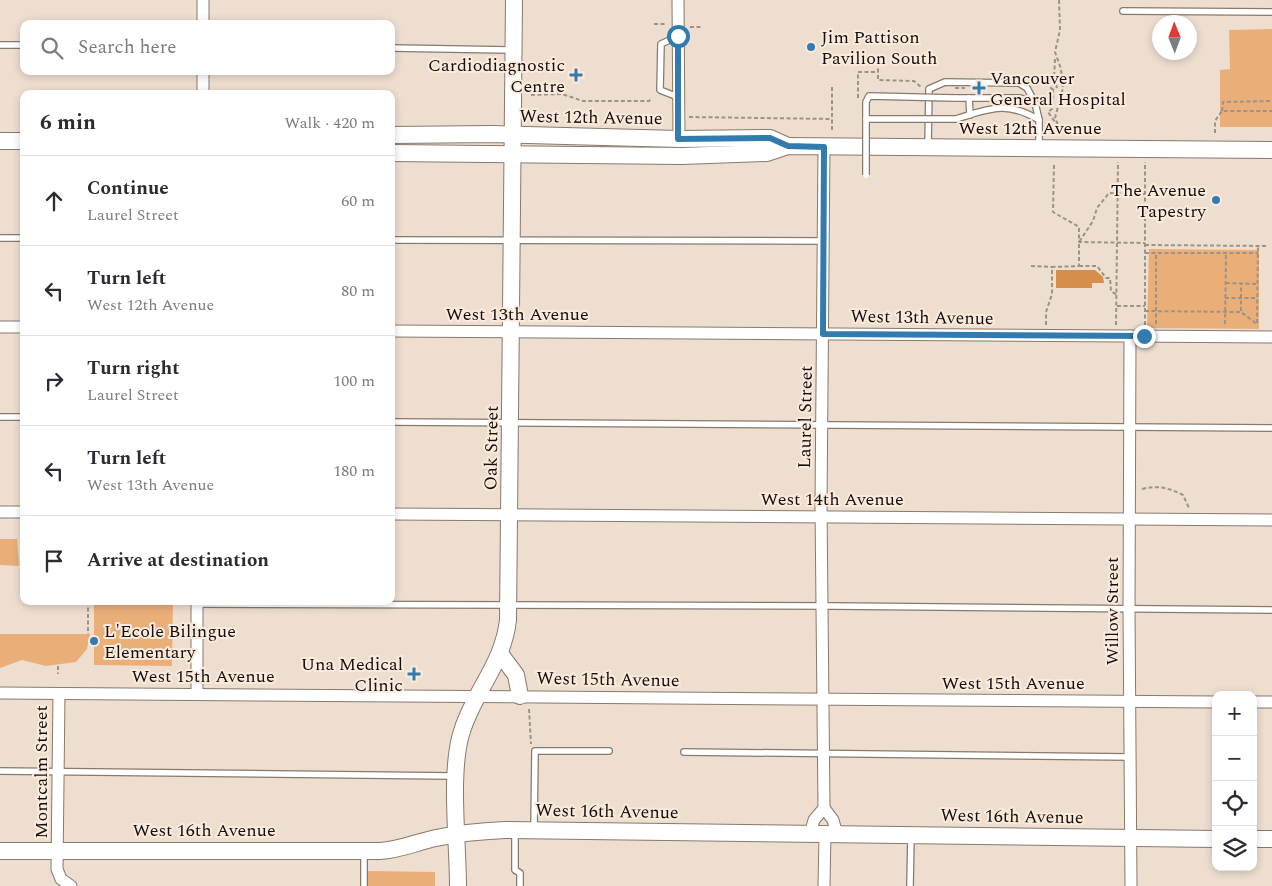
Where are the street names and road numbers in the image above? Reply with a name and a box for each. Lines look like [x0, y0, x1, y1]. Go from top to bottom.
street label: West 12th Avenue [519, 103, 663, 132]
street label: West 12th Avenue [958, 115, 1102, 142]
street label: West 13th Avenue [445, 301, 589, 328]
street label: West 13th Avenue [850, 303, 994, 332]
street label: Laurel Street [791, 365, 820, 469]
street label: Oak Street [477, 405, 506, 491]
street label: West 14th Avenue [760, 486, 904, 513]
street label: Willow Street [1099, 557, 1126, 665]
street label: West 15th Avenue [131, 663, 275, 690]
street label: West 15th Avenue [536, 665, 680, 694]
street label: West 15th Avenue [941, 670, 1085, 697]
street label: Montcalm Street [28, 705, 55, 839]
street label: West 16th Avenue [535, 797, 679, 826]
street label: West 16th Avenue [940, 802, 1084, 831]
street label: West 16th Avenue [132, 817, 276, 844]

